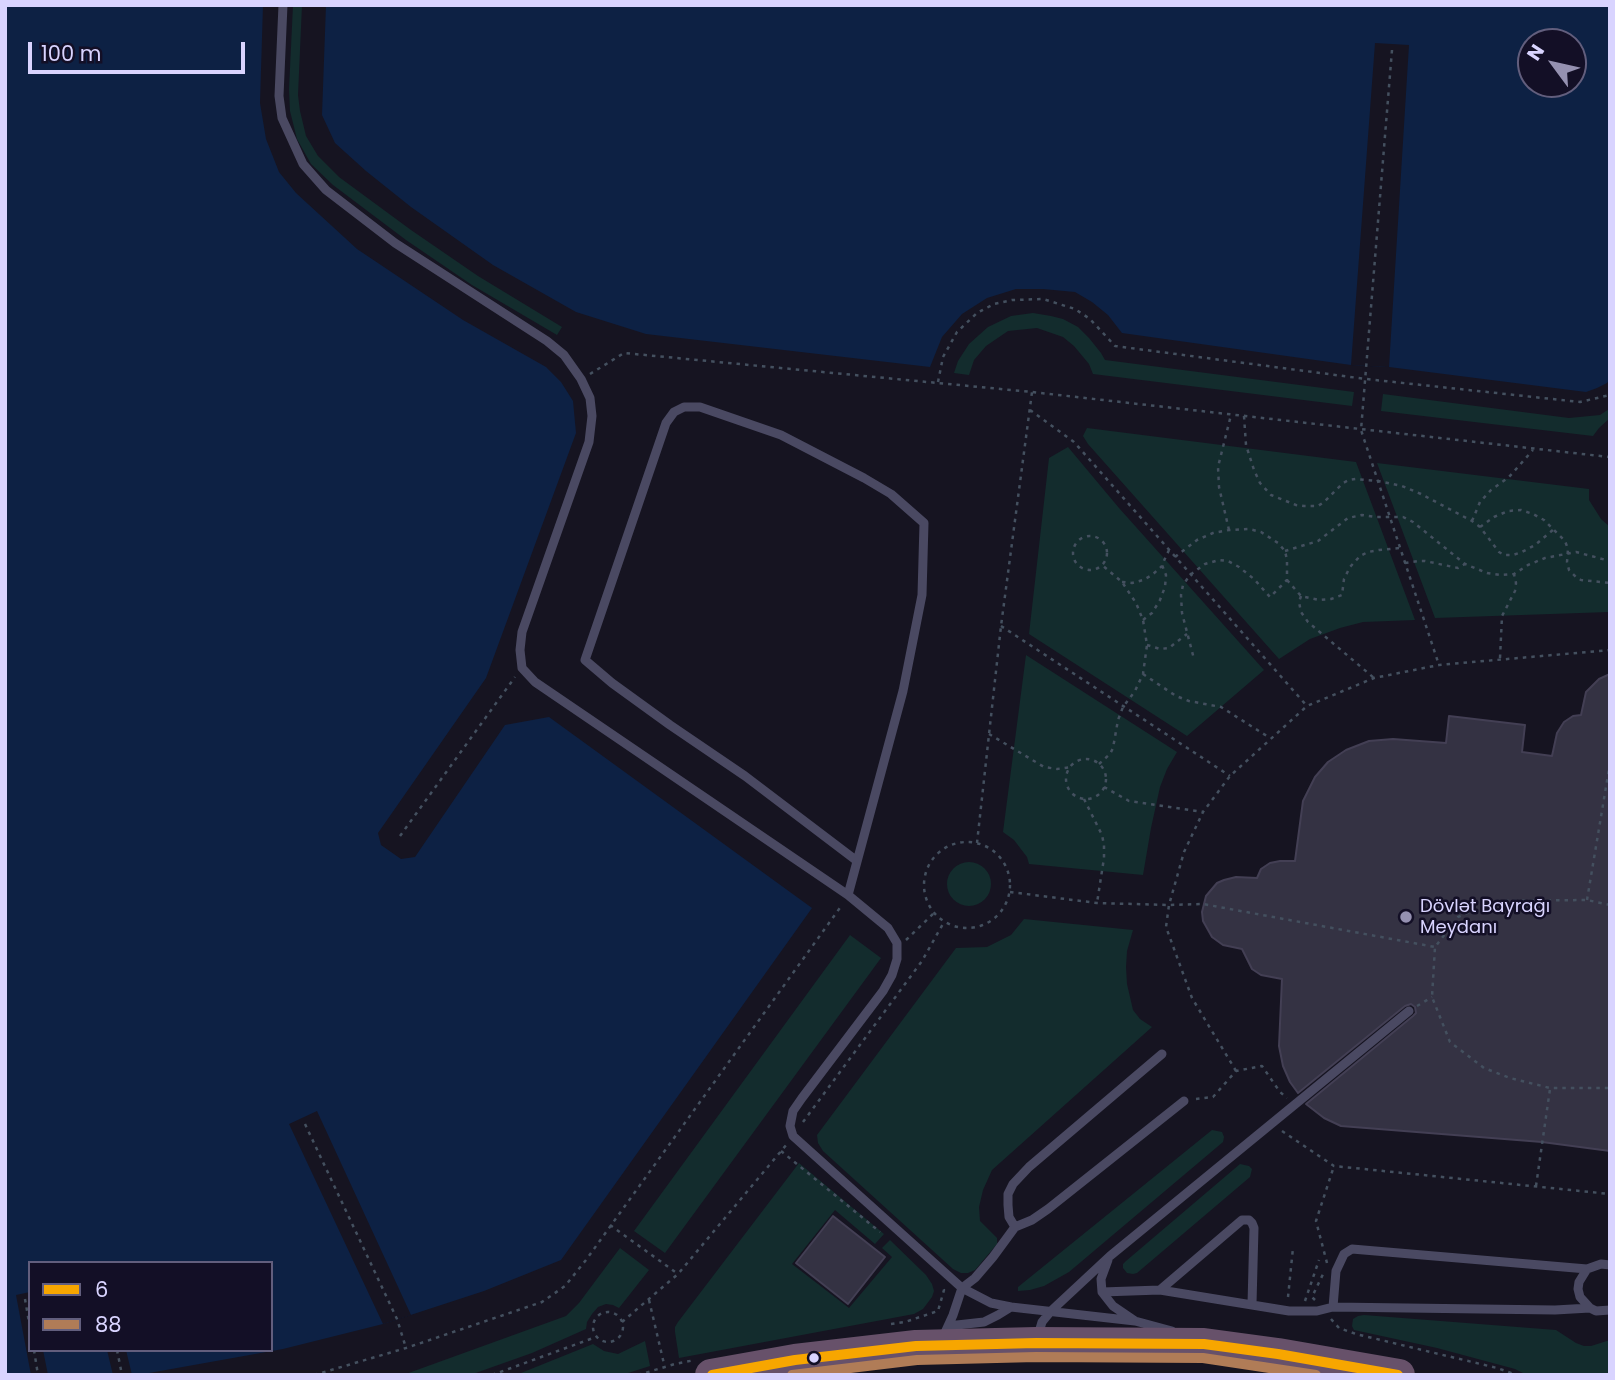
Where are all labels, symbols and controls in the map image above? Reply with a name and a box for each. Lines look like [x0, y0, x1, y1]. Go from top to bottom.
scale bar [32, 28, 248, 72]
north arrow [1517, 28, 1587, 98]
text: 100 m [41, 39, 101, 68]
text: N [1520, 39, 1551, 66]
place label: Dövlət Bayrağı Meydanı [1420, 896, 1550, 939]
marker: Dövlət Bayrağı Meydanı [1398, 909, 1414, 925]
legend [28, 1261, 273, 1352]
text: 6 [95, 1275, 108, 1304]
text: 88 [95, 1310, 122, 1339]
unlabelled marker [807, 1351, 821, 1365]

